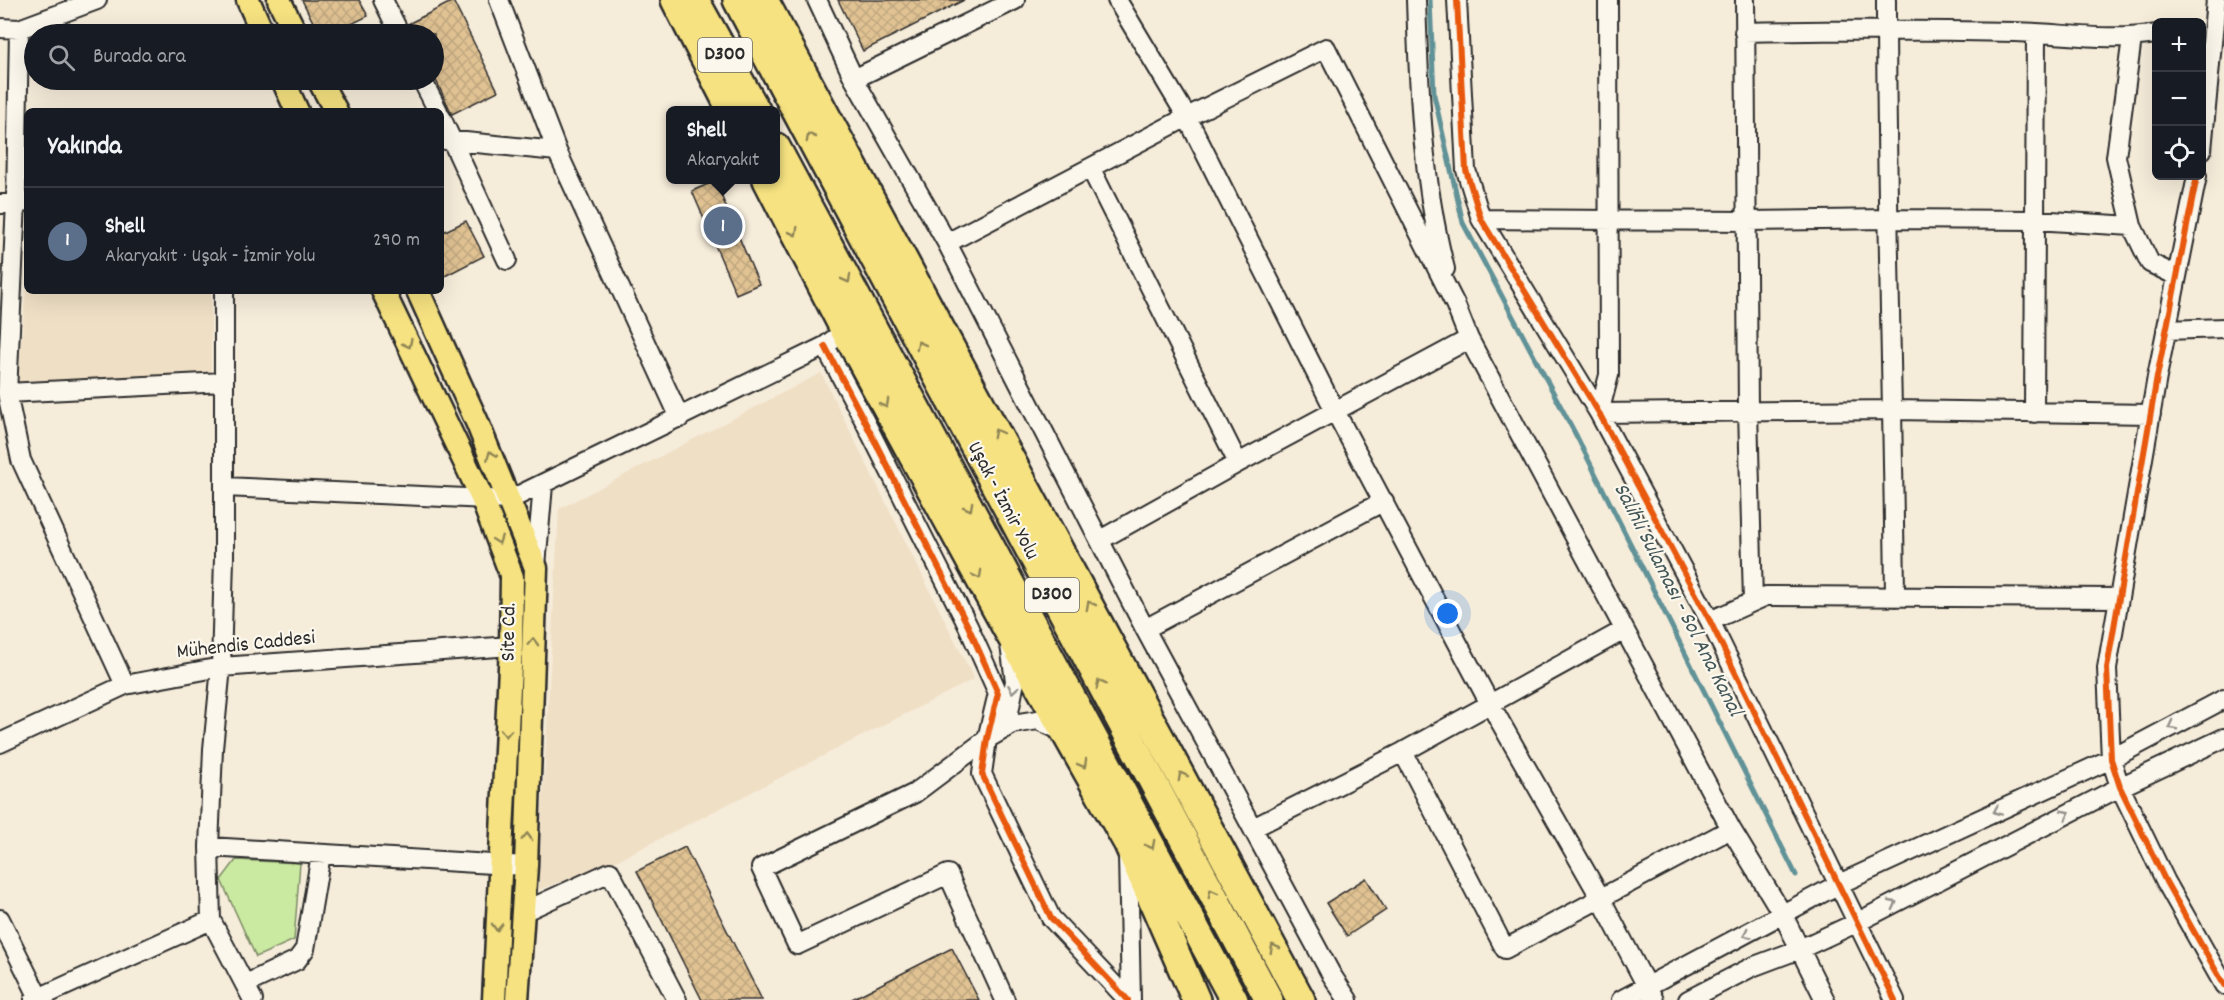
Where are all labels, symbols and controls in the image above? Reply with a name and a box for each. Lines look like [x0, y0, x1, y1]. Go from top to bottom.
map controls [2152, 18, 2206, 180]
button: + [2152, 18, 2206, 72]
search box [24, 24, 444, 90]
road number: D300 [698, 38, 752, 72]
icon: search [45, 41, 78, 74]
text: Burada ara [93, 42, 186, 73]
button: − [2152, 72, 2206, 126]
popup [666, 106, 780, 184]
text: Shell [687, 116, 727, 147]
button: locate [2152, 126, 2206, 180]
text: Yakında [48, 129, 122, 166]
one-way arrow [805, 132, 817, 143]
text: Akaryakıt [687, 147, 759, 175]
pin: 1 [704, 204, 742, 248]
text: Shell [105, 212, 145, 243]
one-way arrow [787, 225, 798, 236]
text: 1 [65, 227, 70, 255]
text: 290 m [373, 227, 420, 255]
text: Akaryakıt · Uşak - İzmir Yolu [105, 243, 315, 271]
one-way arrow [840, 273, 851, 283]
one-way arrow [401, 337, 413, 348]
one-way arrow [916, 340, 927, 351]
one-way arrow [878, 398, 889, 408]
one-way arrow [993, 429, 1004, 439]
street label: Uşak - İzmir Yolu [958, 436, 1046, 566]
one-way arrow [486, 451, 498, 462]
water label: Salihli Sulaması - Sol Ana Kanal [1605, 478, 1750, 724]
one-way arrow [962, 500, 973, 511]
one-way arrow [490, 534, 503, 545]
one-way arrow [971, 569, 982, 579]
road number: D300 [1025, 578, 1079, 612]
your location [1433, 599, 1462, 628]
one-way arrow [1086, 600, 1097, 611]
street label: Site Cd. [494, 602, 526, 662]
street label: Mühendis Caddesi [175, 624, 317, 668]
one-way arrow [527, 637, 539, 646]
one-way arrow [1096, 680, 1107, 690]
one-way arrow [1007, 684, 1020, 694]
one-way arrow [2168, 719, 2179, 730]
one-way arrow [500, 728, 513, 737]
one-way arrow [1076, 758, 1087, 768]
one-way arrow [1178, 772, 1189, 783]
one-way arrow [1992, 803, 2003, 815]
one-way arrow [2060, 810, 2071, 821]
one-way arrow [520, 832, 533, 841]
one-way arrow [1144, 838, 1155, 849]
one-way arrow [1207, 888, 1219, 899]
one-way arrow [1887, 899, 1898, 911]
one-way arrow [490, 923, 503, 932]
one-way arrow [1742, 927, 1753, 938]
one-way arrow [1270, 944, 1281, 955]

